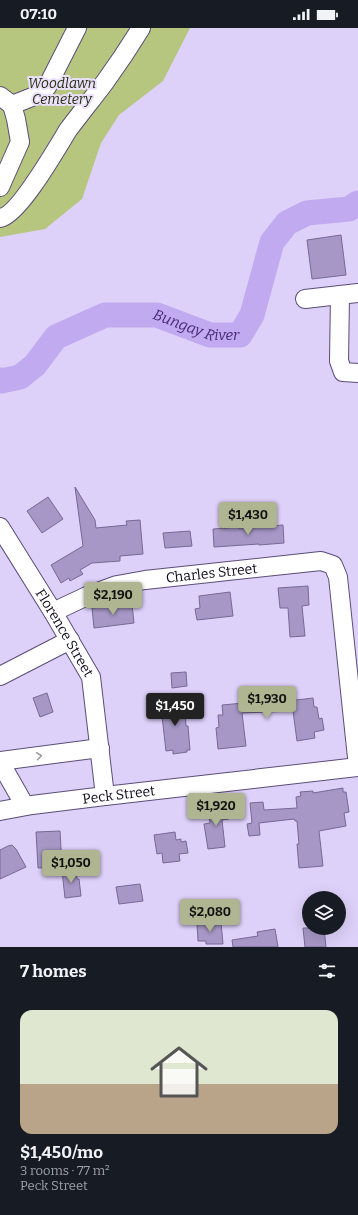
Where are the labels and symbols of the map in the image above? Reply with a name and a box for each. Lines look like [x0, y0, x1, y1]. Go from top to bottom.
park label: Woodlawn Cemetery [28, 75, 96, 108]
water label: Bungay River [151, 305, 240, 345]
pin: $1,430 [215, 502, 281, 536]
street label: Charles Street [165, 560, 258, 587]
pin: $2,190 [80, 582, 146, 616]
street label: Florence Street [32, 586, 97, 680]
pin: $1,930 [234, 686, 300, 720]
pin: $1,450 [142, 693, 208, 727]
one-way arrow [36, 752, 42, 761]
street label: Peck Street [82, 782, 156, 808]
pin: $1,920 [183, 793, 249, 827]
pin: $1,050 [38, 850, 104, 884]
pin: $2,080 [177, 899, 243, 933]

